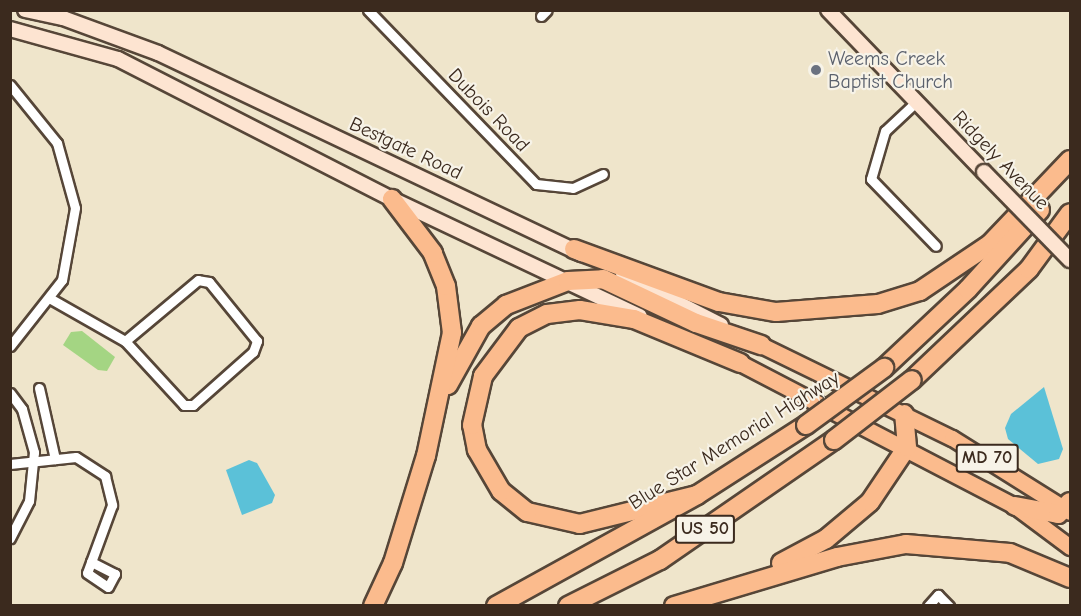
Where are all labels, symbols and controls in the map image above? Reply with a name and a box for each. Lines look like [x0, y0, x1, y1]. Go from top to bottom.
place label: Weems Creek Baptist Church [828, 46, 953, 93]
street label: Dubois Road [443, 63, 535, 157]
marker: Weems Creek Baptist Church [809, 63, 823, 77]
street label: Ridgely Avenue [948, 105, 1054, 215]
street label: Bestgate Road [346, 111, 466, 185]
street label: Blue Star Memorial Highway [624, 365, 844, 515]
road number: MD 70 [956, 443, 1018, 473]
road number: US 50 [674, 514, 736, 544]

